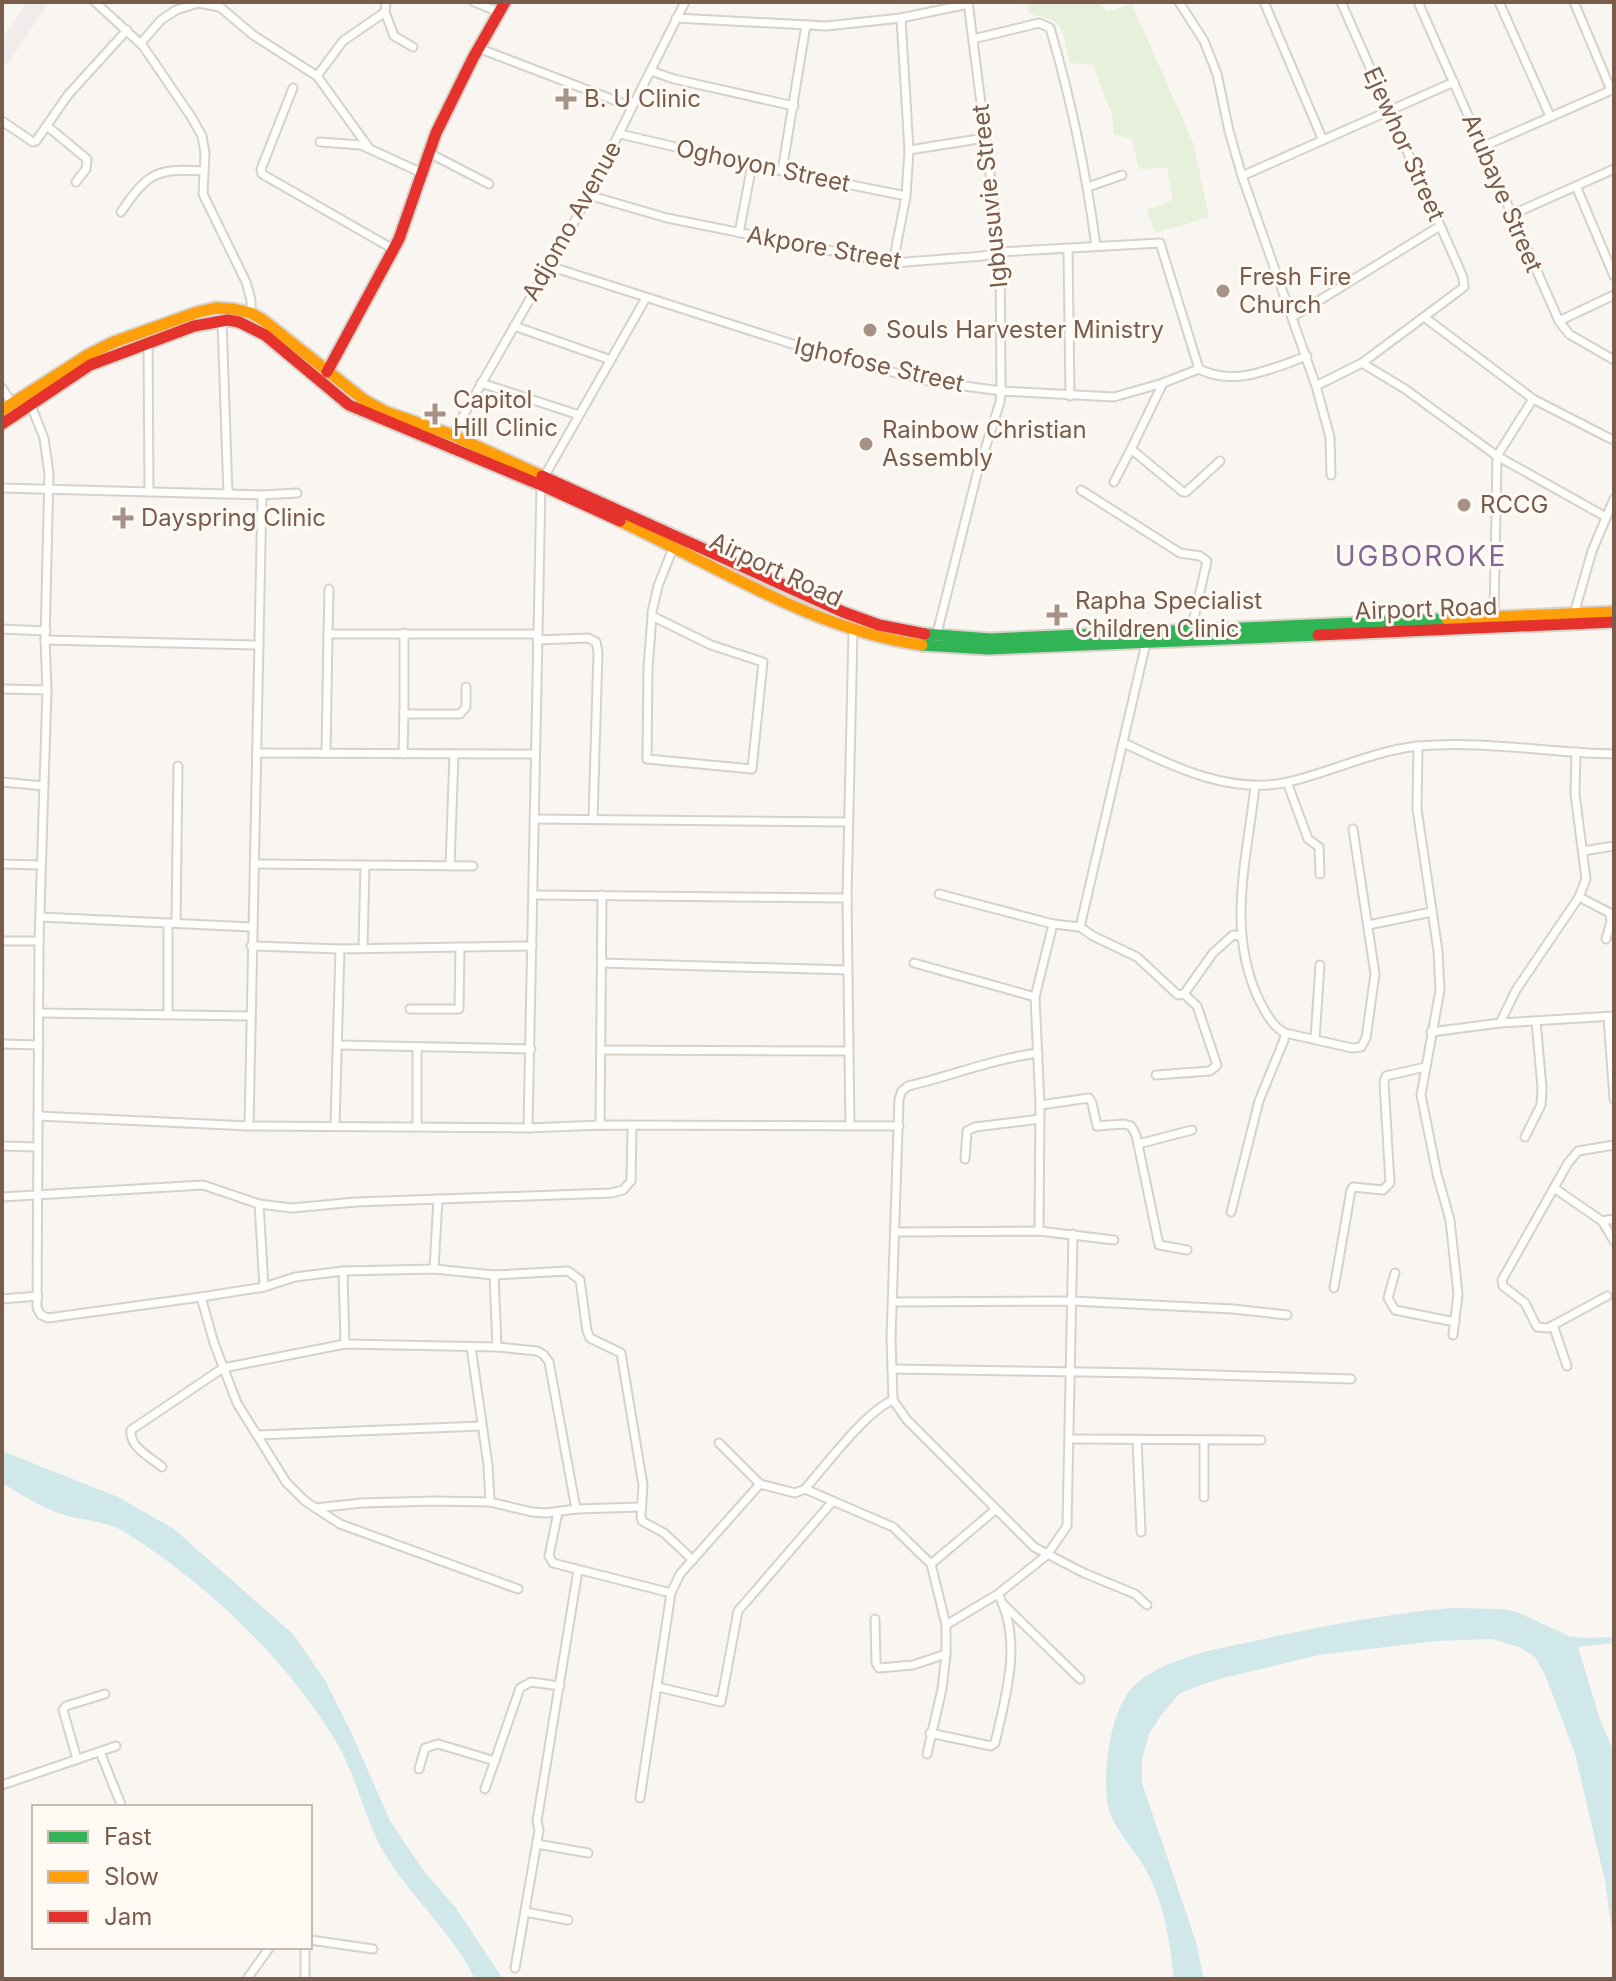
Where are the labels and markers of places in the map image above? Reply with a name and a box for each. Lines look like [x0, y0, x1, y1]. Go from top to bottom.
place label: B. U Clinic [584, 84, 701, 113]
marker: B. U Clinic [555, 88, 577, 110]
place label: Fresh Fire Church [1239, 262, 1351, 319]
marker: Fresh Fire Church [1214, 282, 1232, 300]
place label: Souls Harvester Ministry [886, 315, 1164, 344]
marker: Souls Harvester Ministry [861, 321, 879, 339]
place label: Capitol Hill Clinic [453, 385, 558, 442]
marker: Capitol Hill Clinic [424, 403, 446, 425]
place label: Rainbow Christian Assembly [882, 415, 1087, 472]
marker: Rainbow Christian Assembly [857, 435, 875, 453]
place label: RCCG [1480, 490, 1548, 519]
marker: RCCG [1455, 496, 1473, 514]
place label: Dayspring Clinic [141, 503, 326, 532]
marker: Dayspring Clinic [112, 507, 134, 529]
place label: Rapha Specialist Children Clinic [1075, 586, 1262, 643]
marker: Rapha Specialist Children Clinic [1046, 604, 1068, 626]

